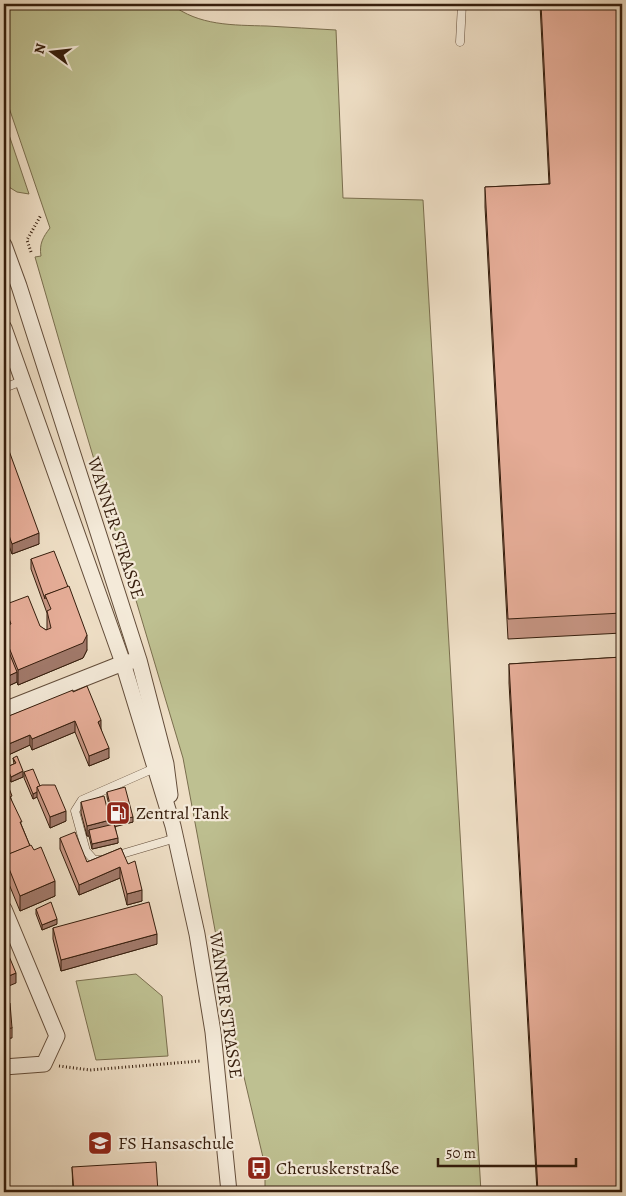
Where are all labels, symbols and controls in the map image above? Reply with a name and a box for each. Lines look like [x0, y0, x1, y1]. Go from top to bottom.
north arrow [28, 28, 78, 78]
text: N [29, 41, 50, 56]
street label: WANNER STRASSE [81, 453, 150, 602]
fuel station icon: Zentral Tank [105, 800, 131, 826]
place label: Zentral Tank [136, 801, 229, 825]
street label: WANNER STRASSE [204, 929, 248, 1080]
school or university icon: FS Hansaschule [87, 1130, 113, 1156]
place label: FS Hansaschule [118, 1131, 234, 1155]
scale bar [438, 1136, 576, 1168]
text: 50 m [446, 1143, 476, 1163]
bus stop icon: Cheruskerstraße [246, 1155, 272, 1181]
place label: Cheruskerstraße [276, 1156, 399, 1180]

